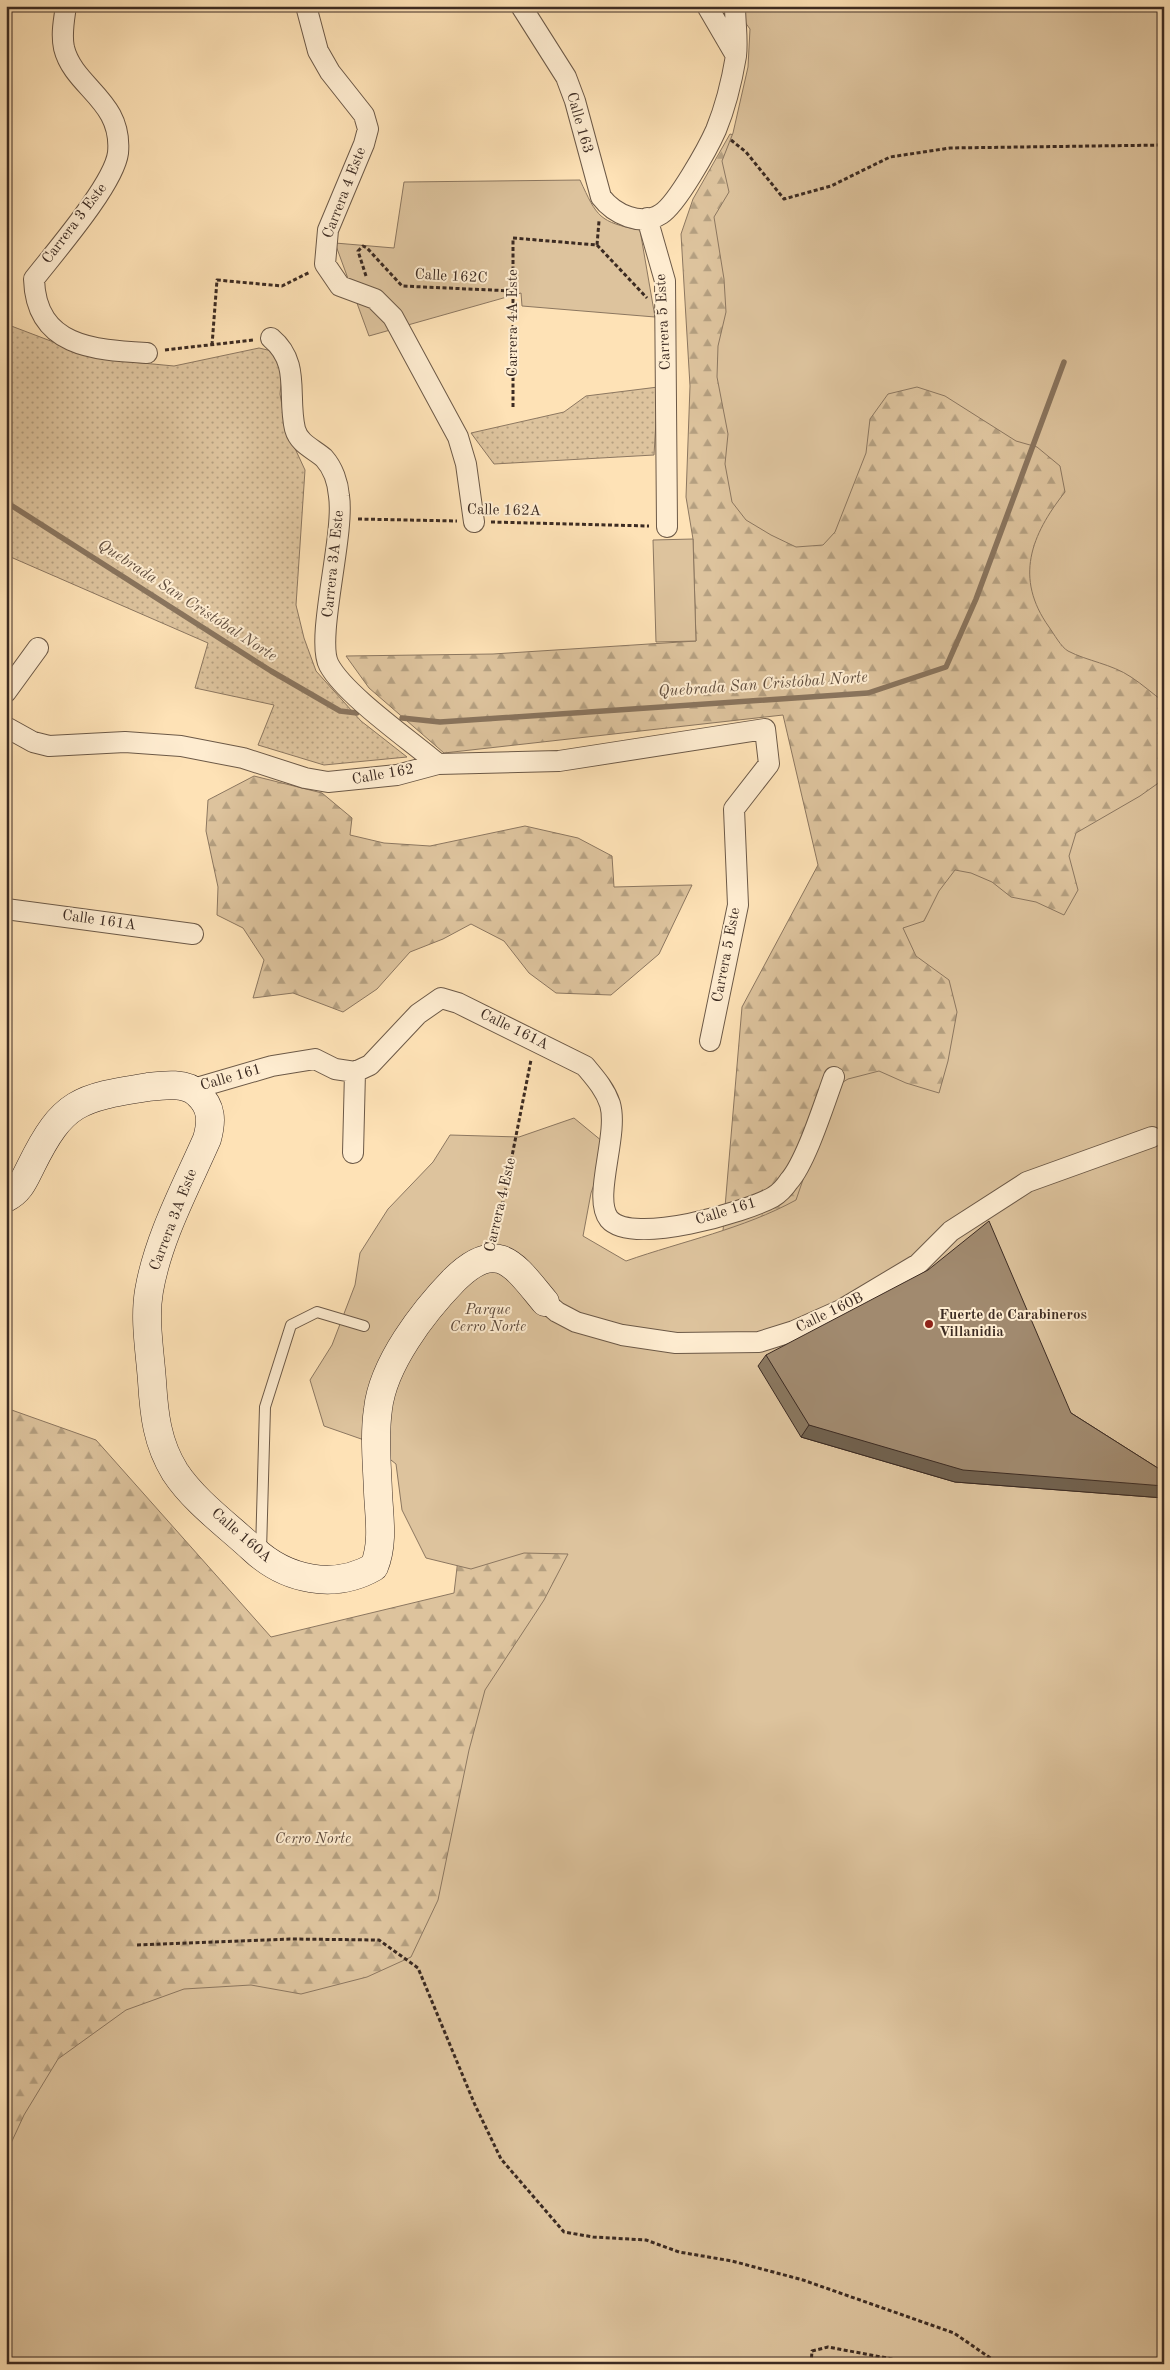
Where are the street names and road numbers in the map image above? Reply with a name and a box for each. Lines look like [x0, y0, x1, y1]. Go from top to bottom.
street label: Calle 163 [563, 91, 595, 155]
street label: Carrera 4 Este [321, 145, 369, 241]
street label: Carrera 3 Este [40, 181, 110, 267]
street label: Calle 162C [414, 268, 488, 286]
street label: Carrera 4A Este [506, 269, 521, 377]
street label: Carrera 5 Este [654, 273, 674, 370]
street label: Calle 162A [467, 503, 542, 519]
street label: Carrera 3A Este [321, 510, 347, 618]
street label: Calle 162 [351, 762, 415, 788]
street label: Carrera 5 Este [710, 906, 744, 1004]
street label: Calle 161A [61, 908, 137, 934]
street label: Calle 161A [477, 1007, 551, 1053]
street label: Calle 161 [199, 1062, 263, 1094]
street label: Carrera 4 Este [483, 1156, 519, 1254]
street label: Carrera 3A Este [148, 1167, 200, 1273]
street label: Calle 161 [694, 1196, 758, 1228]
street label: Calle 160B [794, 1290, 866, 1336]
street label: Calle 160A [208, 1506, 274, 1566]

